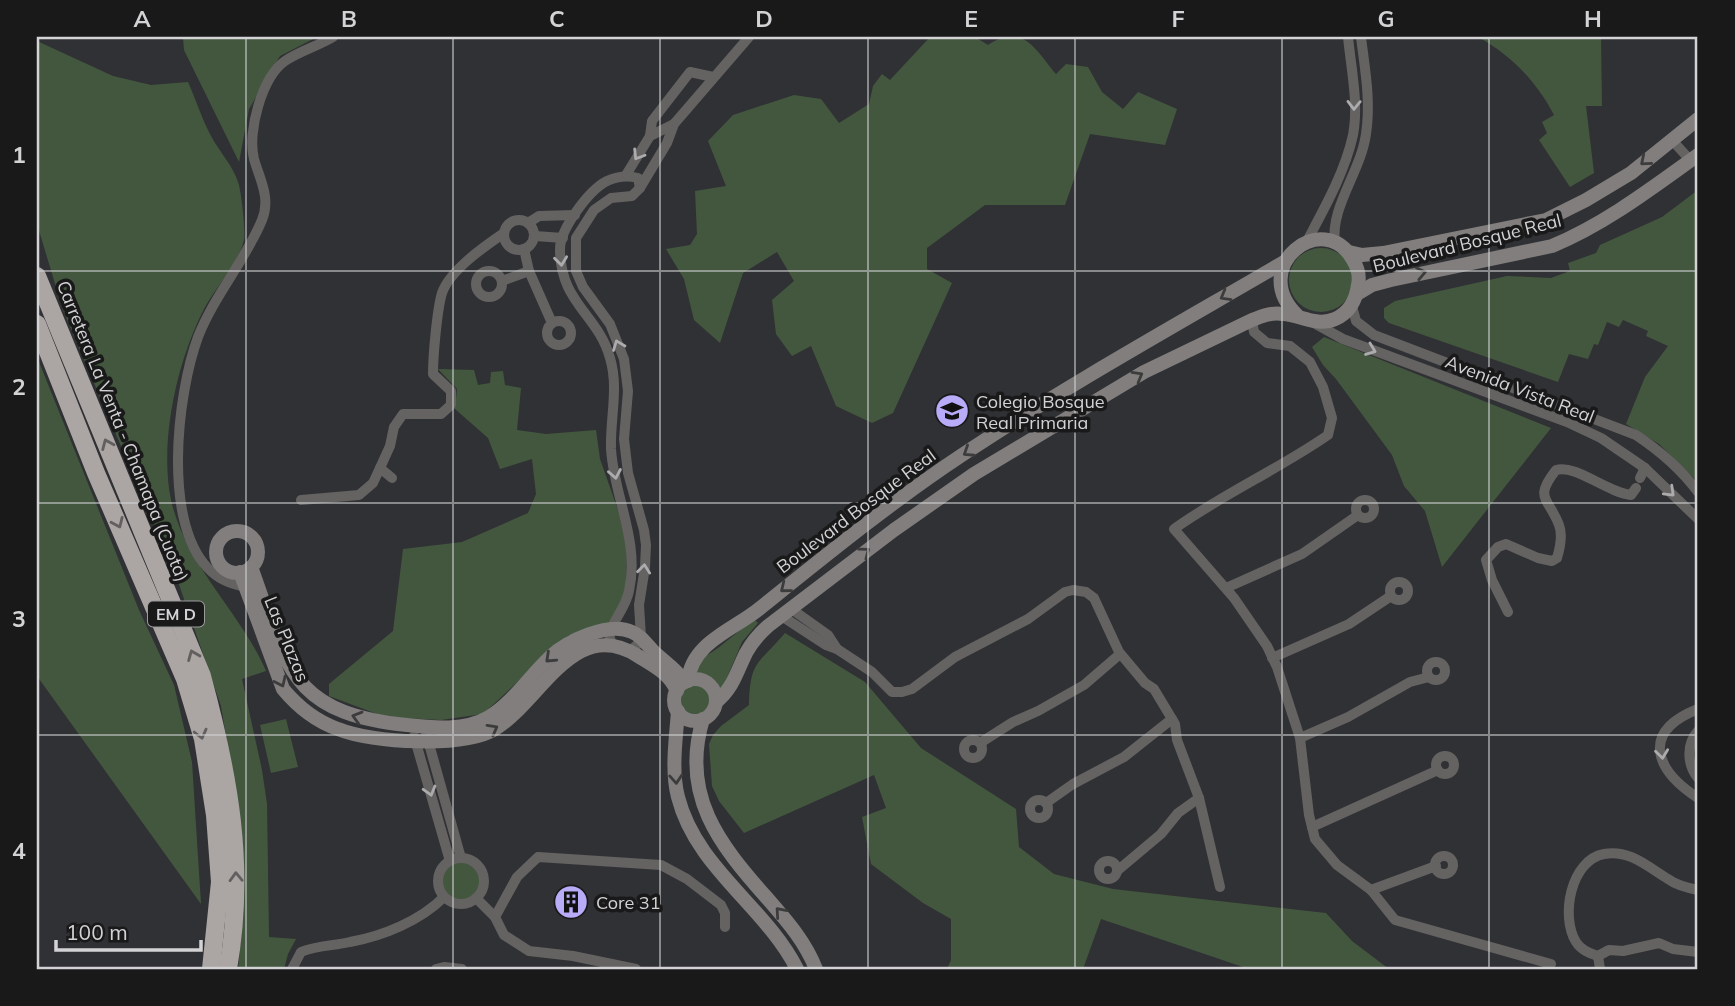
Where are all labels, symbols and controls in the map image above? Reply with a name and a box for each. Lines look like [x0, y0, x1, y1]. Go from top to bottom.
text: A [133, 4, 151, 33]
text: B [341, 4, 357, 33]
text: C [549, 4, 565, 33]
text: D [755, 4, 773, 33]
text: E [964, 4, 978, 33]
text: F [1171, 4, 1185, 33]
text: G [1377, 4, 1395, 33]
text: H [1584, 4, 1602, 33]
one-way arrow [1346, 99, 1361, 110]
text: 1 [12, 140, 26, 169]
one-way arrow [633, 148, 646, 161]
one-way arrow [1640, 153, 1653, 165]
street label: Boulevard Bosque Real [1370, 208, 1564, 278]
one-way arrow [554, 255, 569, 267]
one-way arrow [1415, 267, 1427, 282]
street label: Carretera La Venta - Chamapa (Cuota) [52, 277, 194, 585]
one-way arrow [1220, 288, 1233, 301]
one-way arrow [613, 340, 627, 352]
one-way arrow [1365, 341, 1377, 355]
street label: Avenida Vista Real [1442, 350, 1598, 428]
one-way arrow [1131, 371, 1144, 384]
text: 2 [12, 372, 26, 401]
place label: Colegio Bosque Real Primaria [976, 390, 1105, 434]
school or university icon: Colegio Bosque Real Primaria [933, 392, 971, 430]
one-way arrow [101, 439, 115, 451]
one-way arrow [962, 443, 975, 456]
street label: Boulevard Bosque Real [772, 444, 940, 578]
one-way arrow [607, 468, 622, 480]
one-way arrow [1662, 483, 1675, 496]
one-way arrow [110, 516, 124, 528]
one-way arrow [857, 547, 869, 560]
one-way arrow [636, 563, 651, 574]
one-way arrow [781, 579, 793, 592]
street label: Las Plazas [259, 593, 315, 685]
road number: EM D [148, 601, 204, 626]
text: 3 [12, 604, 26, 633]
one-way arrow [187, 650, 201, 662]
one-way arrow [545, 650, 558, 662]
one-way arrow [273, 675, 287, 687]
one-way arrow [351, 710, 363, 725]
one-way arrow [486, 723, 499, 737]
one-way arrow [193, 728, 207, 740]
one-way arrow [1655, 748, 1670, 760]
one-way arrow [668, 774, 683, 785]
one-way arrow [421, 785, 436, 797]
text: 4 [12, 836, 26, 865]
one-way arrow [229, 871, 244, 882]
building icon: Core 31 [552, 883, 590, 921]
place label: Core 31 [596, 891, 660, 914]
scale bar [56, 908, 201, 952]
one-way arrow [775, 908, 788, 921]
text: 100 m [66, 919, 128, 945]

